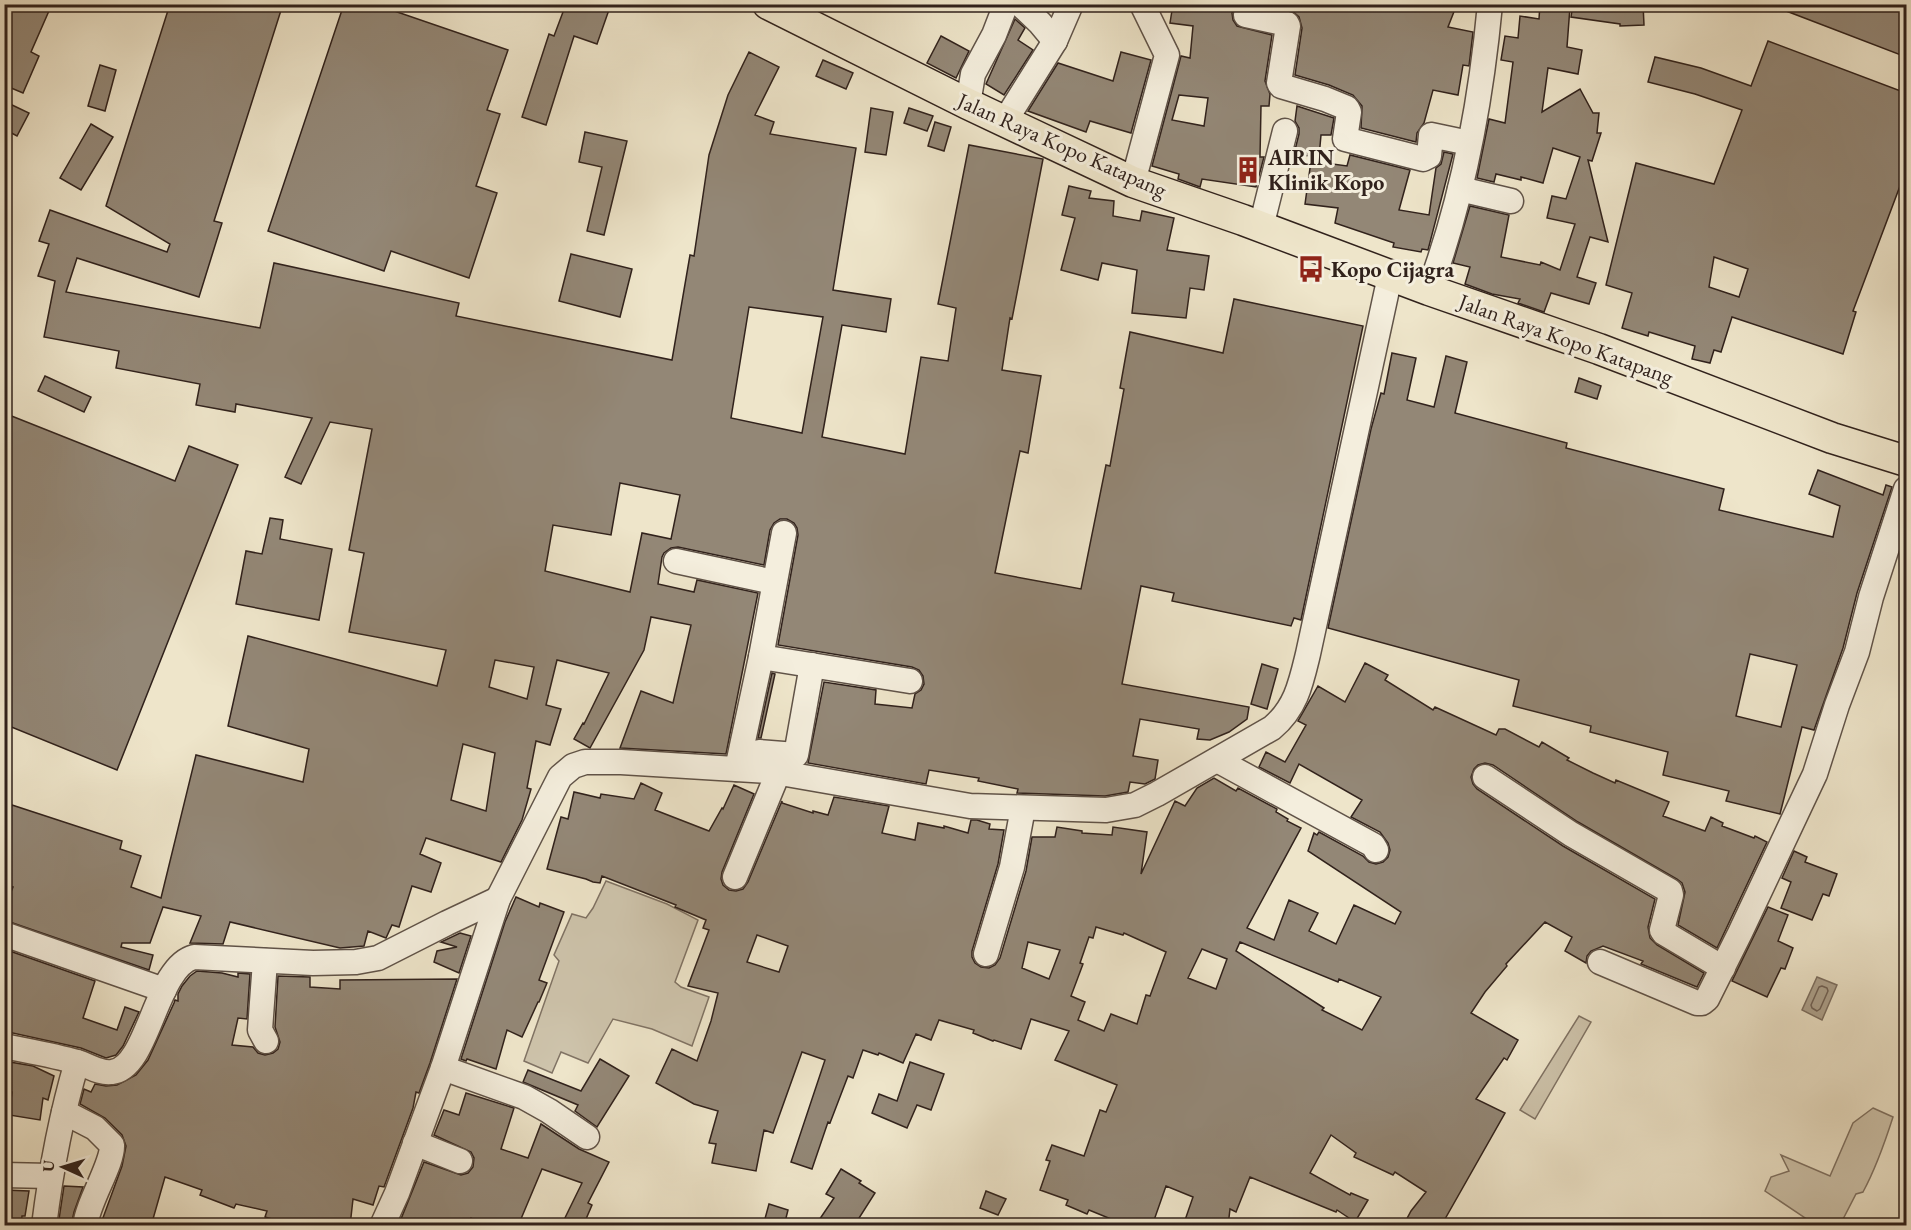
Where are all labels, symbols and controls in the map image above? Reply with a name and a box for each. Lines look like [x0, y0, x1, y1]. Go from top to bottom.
street label: Jalan Raya Kopo Katapang [951, 85, 1172, 204]
place label: AIRIN Klinik Kopo [1267, 143, 1384, 197]
building icon: AIRIN Klinik Kopo [1233, 155, 1263, 185]
bus stop icon: Kopo Cijagra [1296, 254, 1326, 284]
place label: Kopo Cijagra [1331, 255, 1454, 284]
street label: Jalan Raya Kopo Katapang [1453, 286, 1678, 391]
north arrow [33, 1137, 93, 1197]
text: U [38, 1159, 59, 1173]

